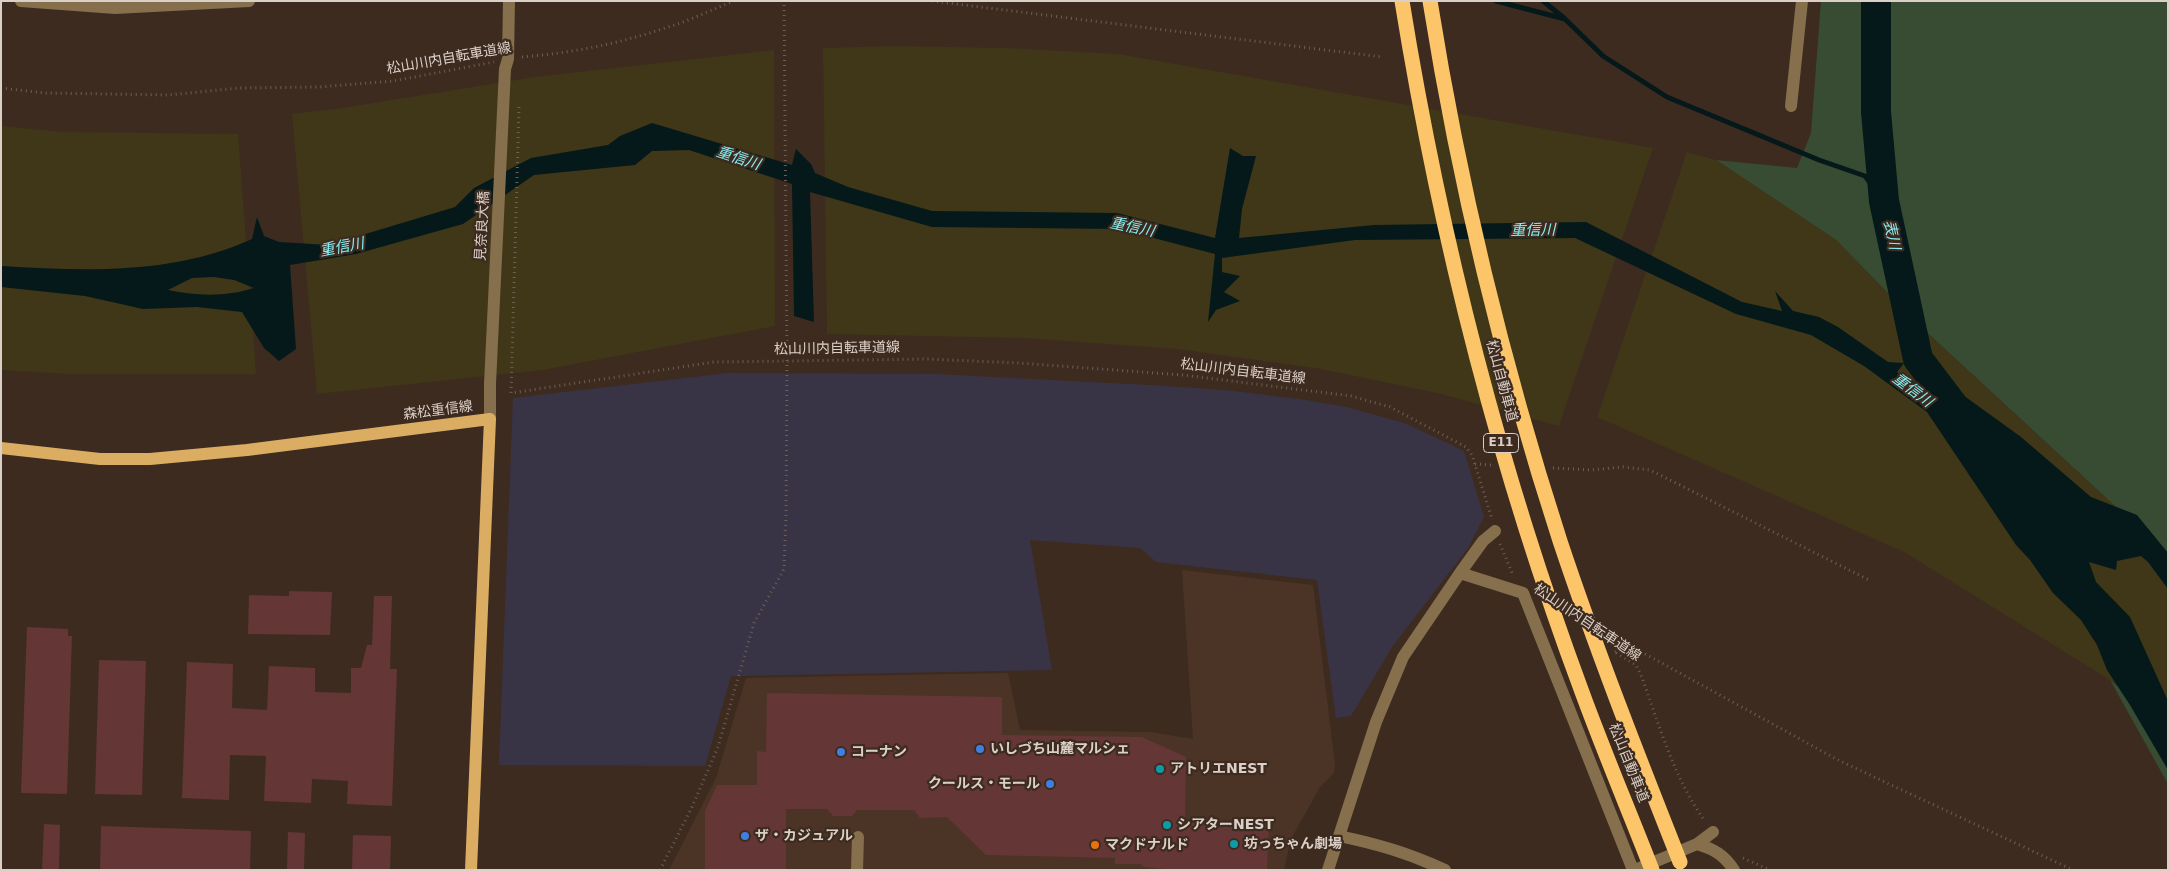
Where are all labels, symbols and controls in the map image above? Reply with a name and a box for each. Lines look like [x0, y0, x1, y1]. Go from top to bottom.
street label: 松山川内自転車道線 [385, 40, 513, 78]
water label: 重信川 [714, 143, 762, 175]
street label: 見奈良大橋 [473, 191, 493, 261]
water label: 重信川 [1108, 215, 1156, 241]
water label: 表川 [1879, 218, 1903, 252]
water label: 重信川 [1510, 222, 1556, 240]
water label: 重信川 [318, 235, 366, 261]
street label: 松山自動車道 [1482, 338, 1520, 424]
street label: 松山川内自転車道線 [774, 340, 900, 358]
street label: 松山川内自転車道線 [1179, 356, 1307, 388]
water label: 重信川 [1889, 370, 1935, 412]
street label: 森松重信線 [402, 398, 474, 424]
road number: E11 [1484, 433, 1518, 452]
street label: 松山川内自転車道線 [1530, 581, 1644, 665]
street label: 松山自動車道 [1604, 721, 1652, 805]
place label: いしづち山麓マルシェ [990, 741, 1130, 757]
marker: いしづち山麓マルシェ [974, 743, 986, 755]
place label: コーナン [851, 744, 907, 760]
marker: コーナン [835, 746, 847, 758]
place label: アトリエNEST [1170, 761, 1267, 777]
marker: アトリエNEST [1154, 763, 1166, 775]
place label: クールス・モール [928, 776, 1040, 792]
marker: クールス・モール [1044, 778, 1056, 790]
place label: シアターNEST [1177, 817, 1274, 833]
marker: シアターNEST [1161, 819, 1173, 831]
place label: ザ・カジュアル [755, 828, 853, 844]
marker: ザ・カジュアル [739, 830, 751, 842]
place label: 坊っちゃん劇場 [1244, 836, 1342, 852]
place label: マクドナルド [1105, 837, 1189, 853]
marker: 坊っちゃん劇場 [1228, 838, 1240, 850]
marker: マクドナルド [1089, 839, 1101, 851]

